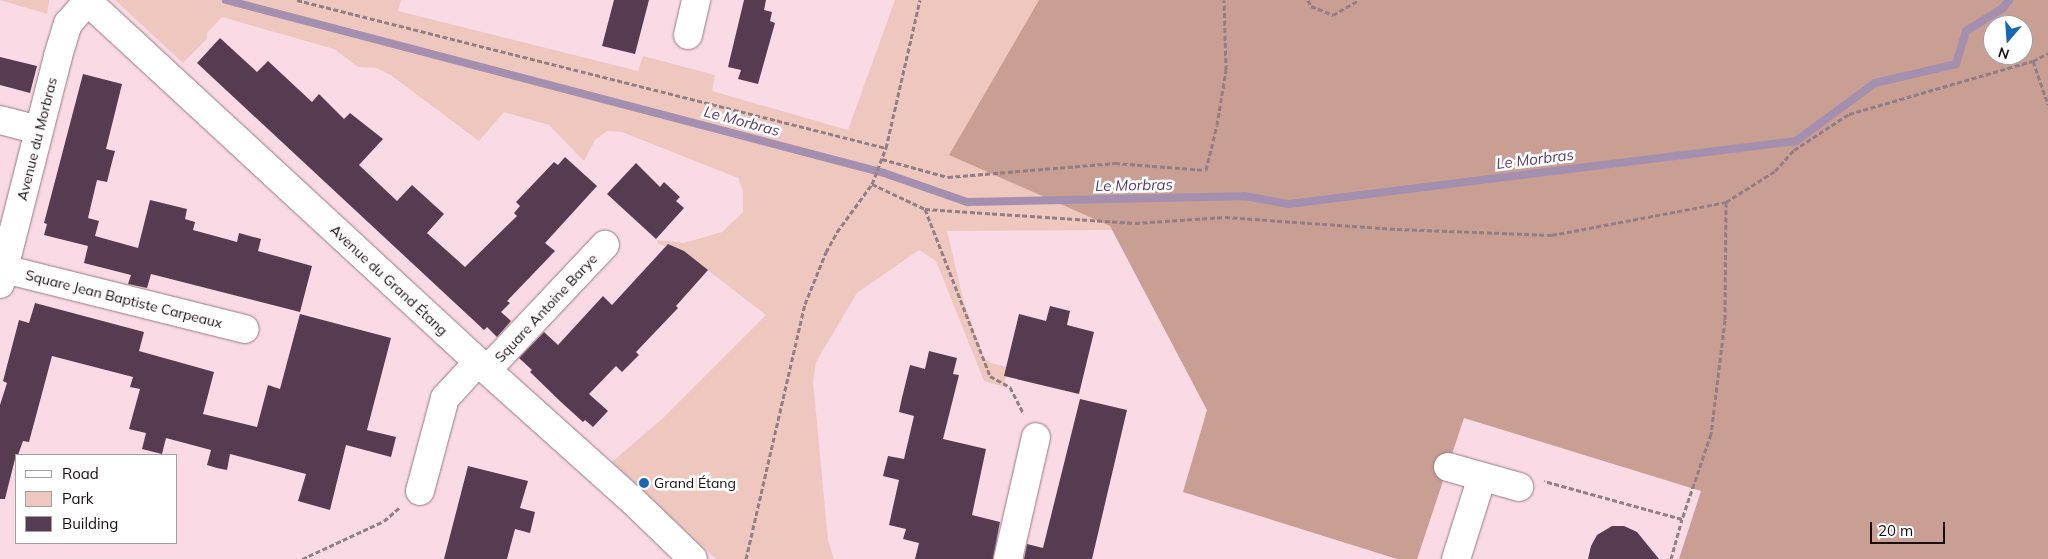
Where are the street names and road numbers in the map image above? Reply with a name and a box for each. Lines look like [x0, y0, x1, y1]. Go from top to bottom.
street label: Avenue du Morbras [14, 76, 60, 202]
street label: Avenue du Grand Étang [327, 221, 451, 339]
street label: Square Antoine Barye [491, 250, 601, 366]
street label: Square Jean Baptiste Carpeaux [24, 266, 224, 332]

